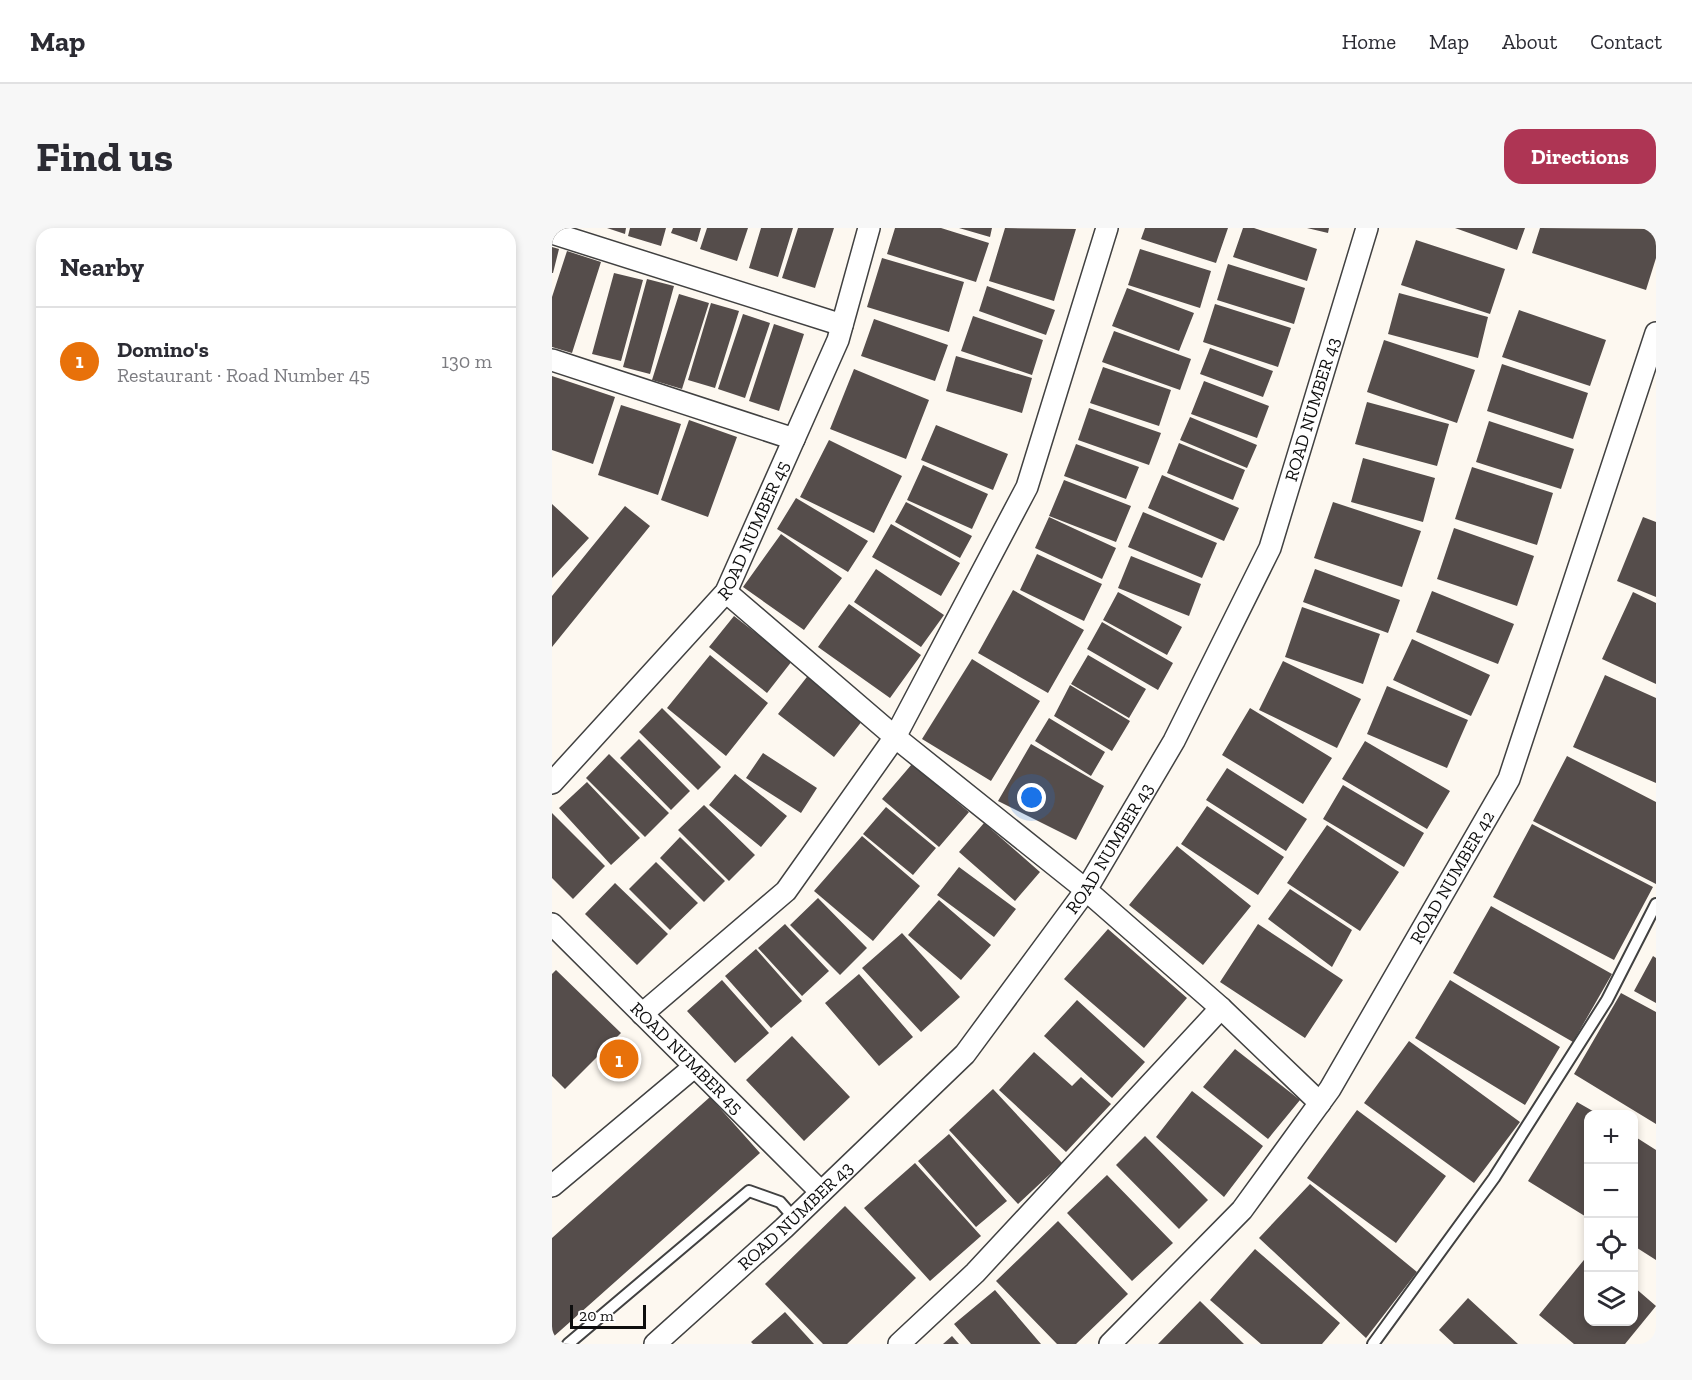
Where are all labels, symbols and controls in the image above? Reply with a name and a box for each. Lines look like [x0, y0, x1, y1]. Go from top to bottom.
text: Map [30, 25, 85, 58]
text: Home [1342, 29, 1396, 54]
text: Map [1429, 29, 1469, 54]
text: About [1502, 29, 1557, 54]
text: Contact [1590, 29, 1662, 54]
button: Directions [1504, 129, 1656, 184]
text: Find us [36, 131, 173, 182]
text: Nearby [60, 251, 144, 283]
street label: ROAD NUMBER 43 [1280, 334, 1344, 484]
text: Domino's [117, 336, 209, 363]
text: 1 [75, 349, 84, 373]
text: 130 m [441, 349, 492, 373]
text: Restaurant · Road Number 45 [117, 363, 370, 387]
street label: ROAD NUMBER 45 [713, 457, 794, 605]
street label: ROAD NUMBER 43 [1061, 779, 1158, 918]
your location [1017, 783, 1046, 812]
street label: ROAD NUMBER 42 [1405, 807, 1499, 948]
street label: ROAD NUMBER 45 [626, 997, 747, 1119]
pin: 1 [600, 1036, 638, 1082]
map controls [1584, 1110, 1638, 1326]
button: + [1584, 1110, 1638, 1164]
street label: ROAD NUMBER 43 [733, 1157, 858, 1275]
button: − [1584, 1164, 1638, 1218]
button: locate [1584, 1218, 1638, 1272]
button: layers [1584, 1272, 1638, 1326]
scale bar [570, 1302, 646, 1330]
text: 20 m [579, 1306, 614, 1325]

